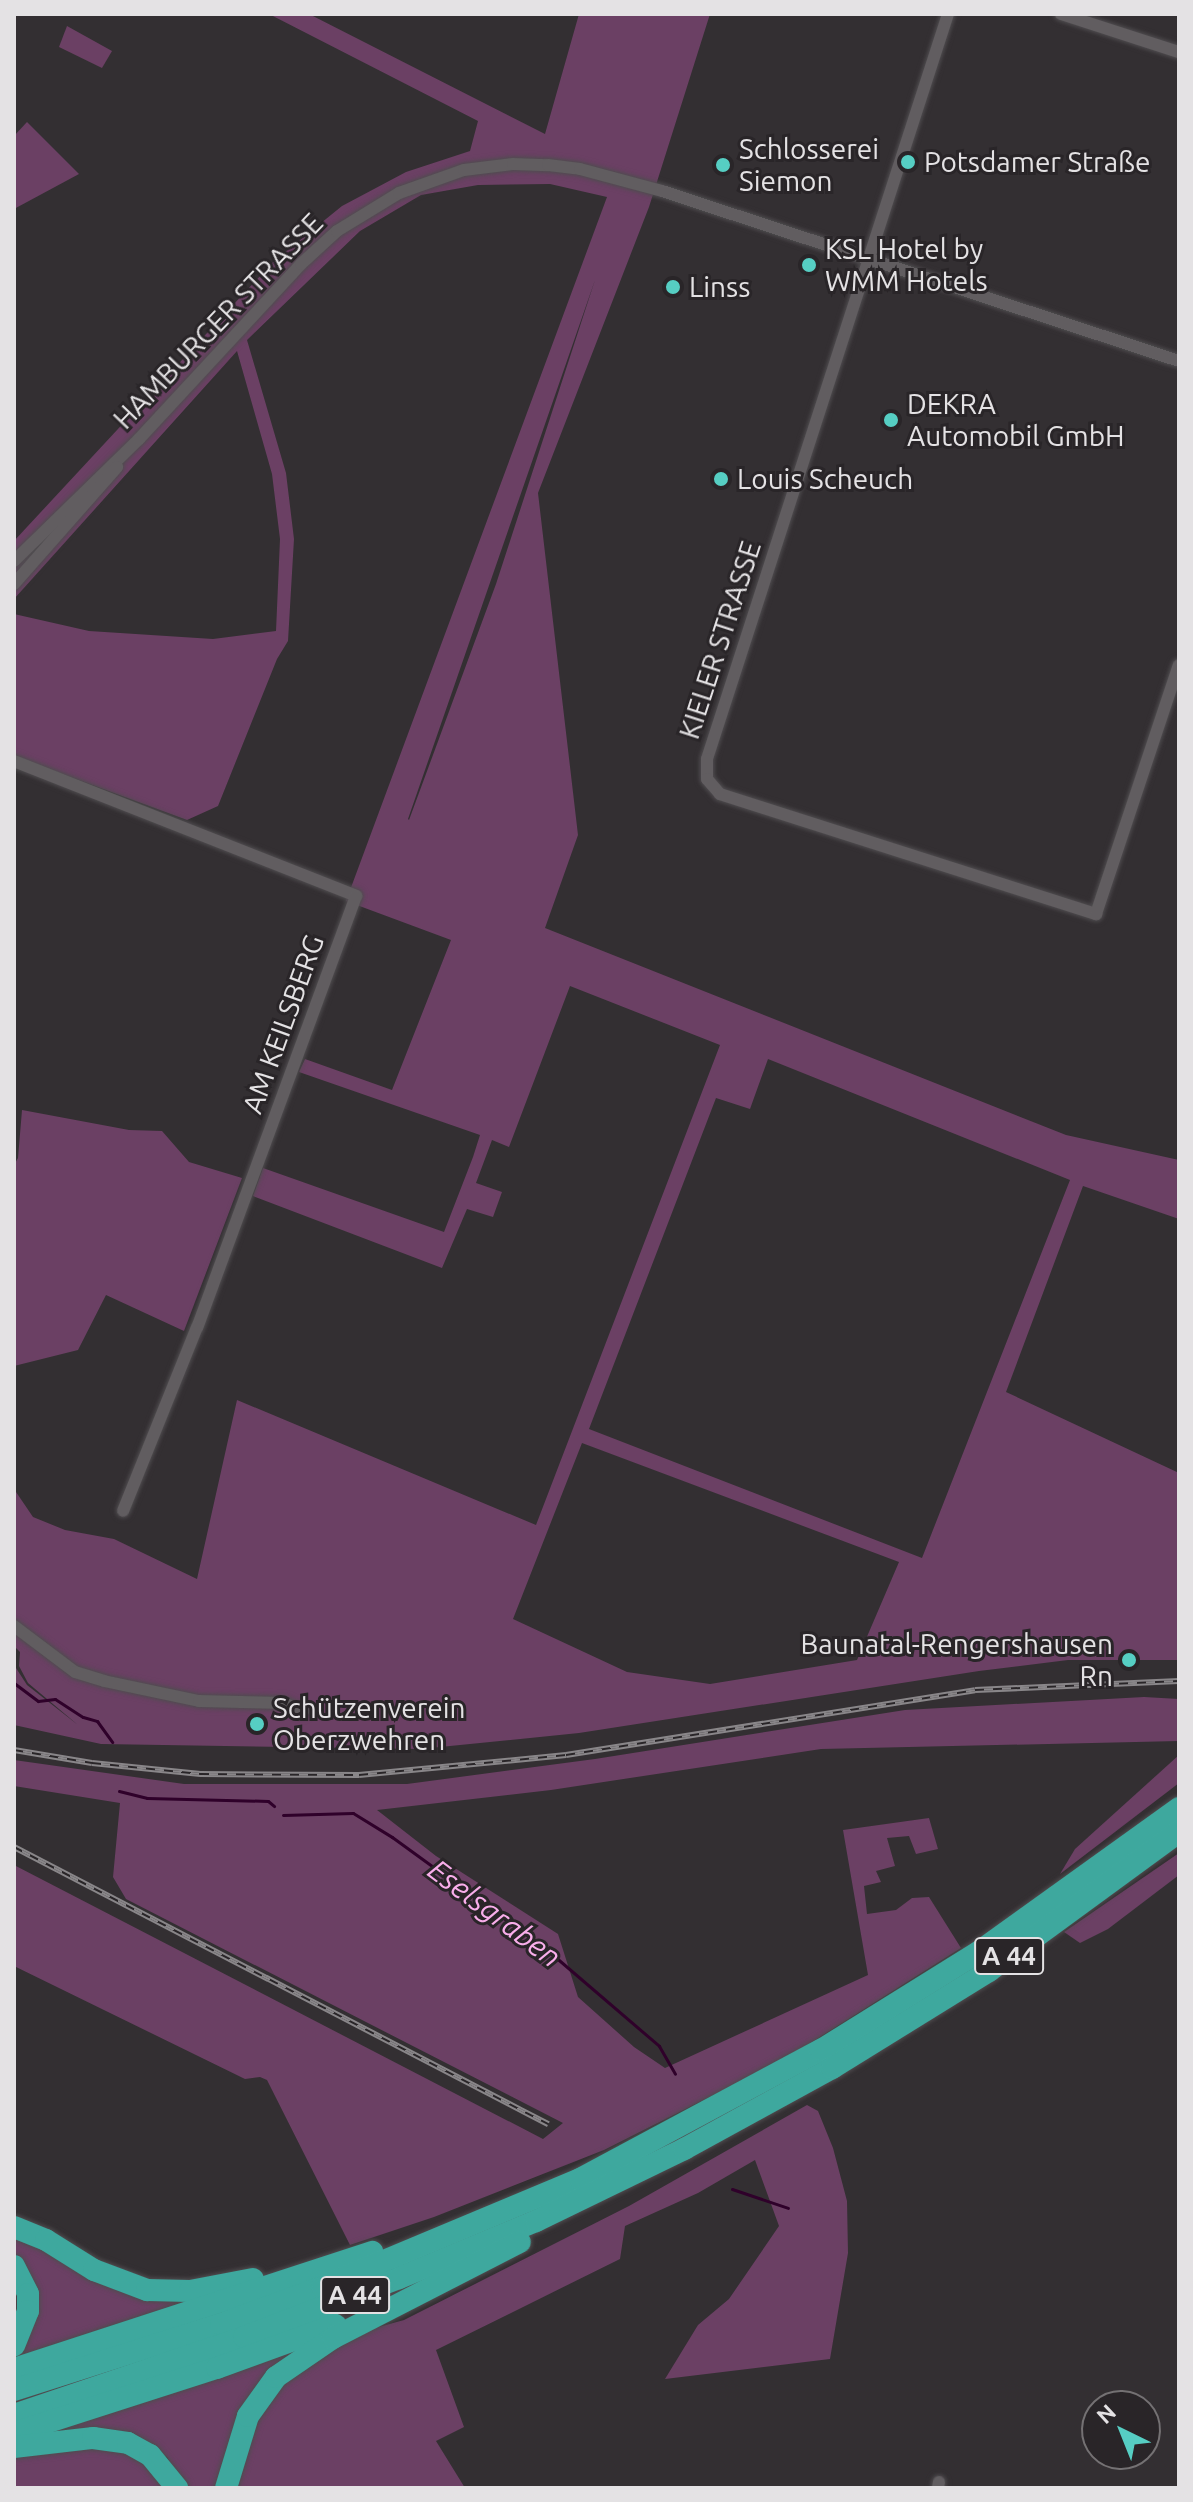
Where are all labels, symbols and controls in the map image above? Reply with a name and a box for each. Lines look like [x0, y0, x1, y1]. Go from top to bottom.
place label: Schlosserei Siemon [739, 132, 879, 198]
place label: Potsdamer Straße [924, 145, 1150, 179]
marker: Potsdamer Straße [899, 153, 917, 171]
marker: Schlosserei Siemon [714, 156, 732, 174]
street label: HAMBURGER STRASSE [106, 206, 330, 436]
place label: KSL Hotel by WMM Hotels [825, 232, 988, 298]
marker: KSL Hotel by WMM Hotels [800, 256, 818, 274]
place label: Linss [689, 270, 750, 304]
marker: Linss [664, 278, 682, 296]
place label: DEKRA Automobil GmbH [907, 387, 1125, 453]
marker: DEKRA Automobil GmbH [882, 411, 900, 429]
place label: Louis Scheuch [737, 462, 913, 496]
marker: Louis Scheuch [712, 470, 730, 488]
street label: KIELER STRASSE [672, 537, 768, 743]
street label: AM KEILSBERG [235, 930, 331, 1118]
place label: Baunatal-Rengershausen Rn [801, 1627, 1113, 1693]
marker: Baunatal-Rengershausen Rn [1120, 1651, 1138, 1669]
place label: Schützenverein Oberzwehren [273, 1691, 466, 1757]
marker: Schützenverein Oberzwehren [248, 1715, 266, 1733]
water label: Eselsgraben [421, 1851, 569, 1975]
road number: A 44 [973, 1934, 1045, 1978]
road number: A 44 [319, 2273, 391, 2317]
north arrow [1081, 2390, 1161, 2470]
text: N [1091, 2399, 1120, 2428]

